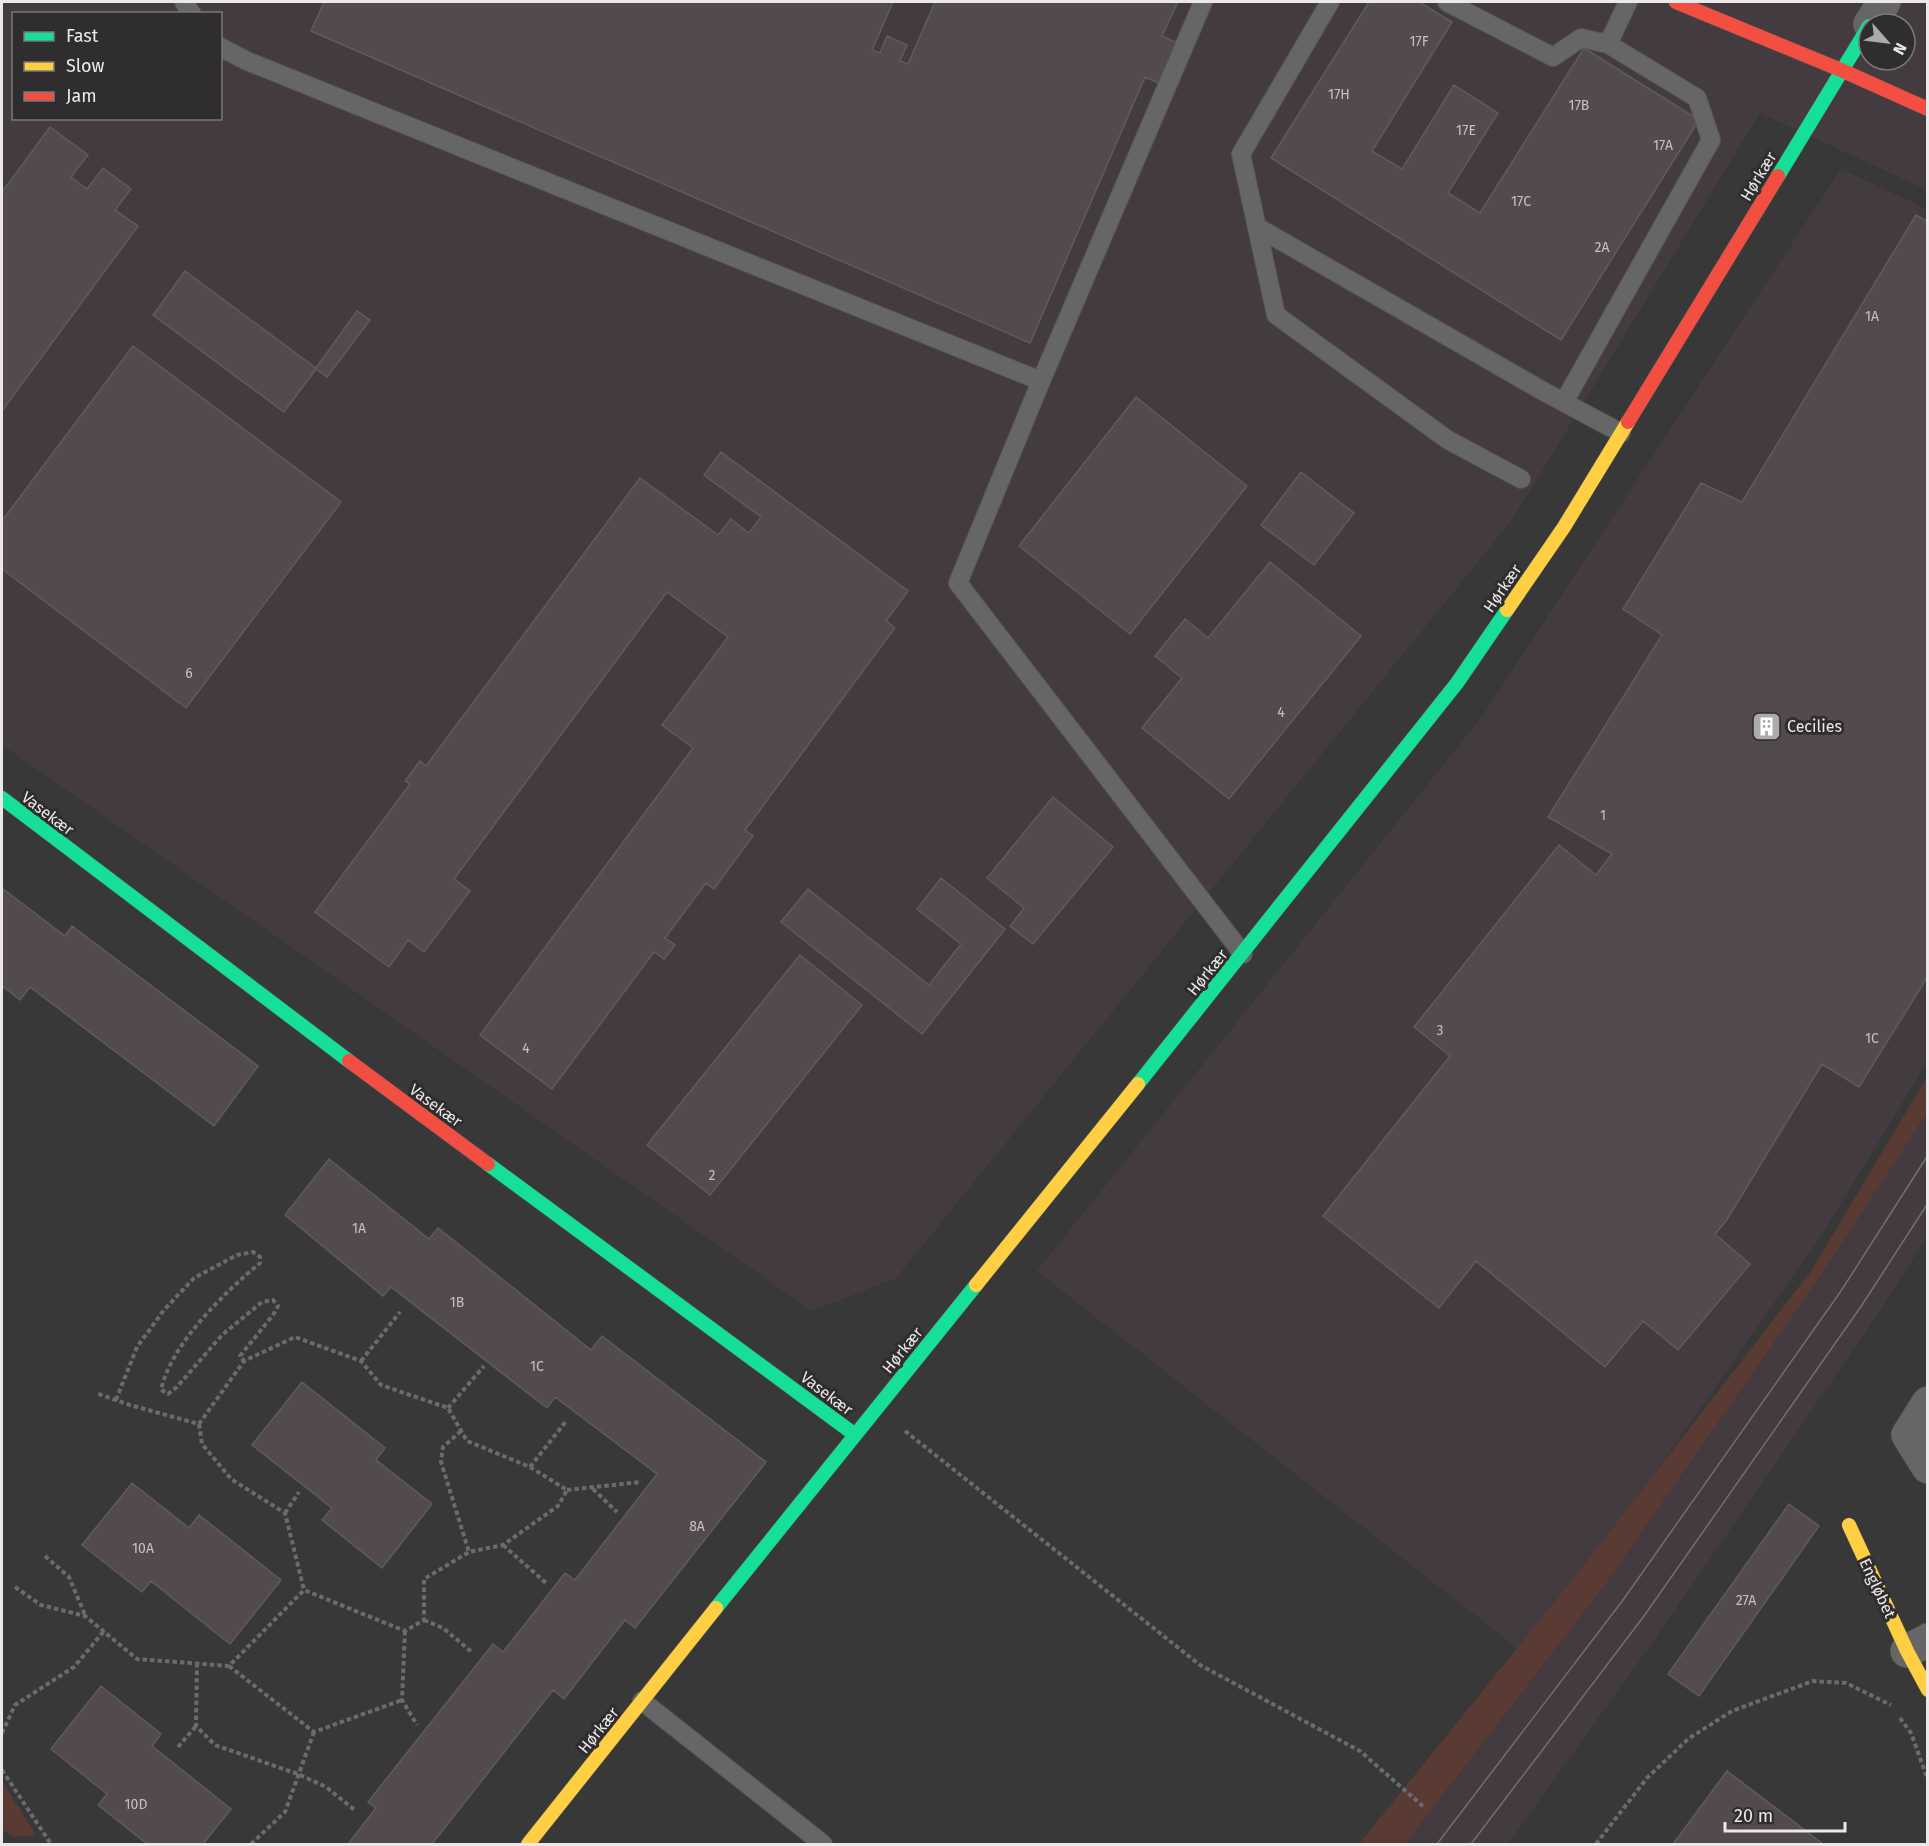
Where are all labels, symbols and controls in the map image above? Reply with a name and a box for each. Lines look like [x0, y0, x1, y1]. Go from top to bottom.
legend [12, 12, 222, 120]
north arrow [1857, 12, 1917, 72]
text: Fast [66, 25, 99, 47]
house number: 17F [1409, 33, 1429, 50]
text: N [1889, 40, 1911, 58]
text: Slow [66, 55, 105, 77]
text: Jam [66, 85, 97, 107]
house number: 17H [1328, 86, 1350, 103]
house number: 17B [1569, 97, 1589, 114]
house number: 17E [1456, 122, 1476, 139]
house number: 17A [1653, 137, 1673, 154]
street label: Hørkær [1736, 147, 1781, 204]
house number: 17C [1511, 193, 1531, 210]
house number: 2A [1595, 239, 1609, 256]
house number: 1A [1865, 308, 1879, 325]
street label: Hørkær [1479, 560, 1526, 616]
house number: 6 [185, 665, 193, 682]
house number: 4 [1277, 704, 1285, 721]
building icon: Cecilies [1750, 710, 1782, 742]
place label: Cecilies [1787, 717, 1842, 736]
street label: Vasekær [18, 788, 78, 840]
house number: 1 [1600, 807, 1606, 824]
street label: Hørkær [1183, 945, 1232, 999]
house number: 3 [1437, 1022, 1444, 1039]
house number: 1C [1865, 1030, 1879, 1047]
house number: 4 [522, 1040, 530, 1057]
street label: Vasekær [406, 1080, 467, 1131]
house number: 2 [709, 1167, 716, 1184]
house number: 1A [352, 1220, 366, 1237]
house number: 1B [450, 1294, 464, 1311]
street label: Hørkær [878, 1323, 927, 1377]
house number: 1C [530, 1358, 544, 1375]
street label: Vasekær [797, 1368, 857, 1420]
house number: 8A [689, 1518, 705, 1535]
house number: 10A [132, 1540, 154, 1557]
street label: Engløbet [1855, 1555, 1900, 1621]
house number: 27A [1736, 1592, 1756, 1609]
street label: Hørkær [574, 1703, 623, 1757]
scale bar [1725, 1795, 1845, 1833]
house number: 10D [125, 1796, 147, 1813]
text: 20 m [1734, 1805, 1773, 1827]

